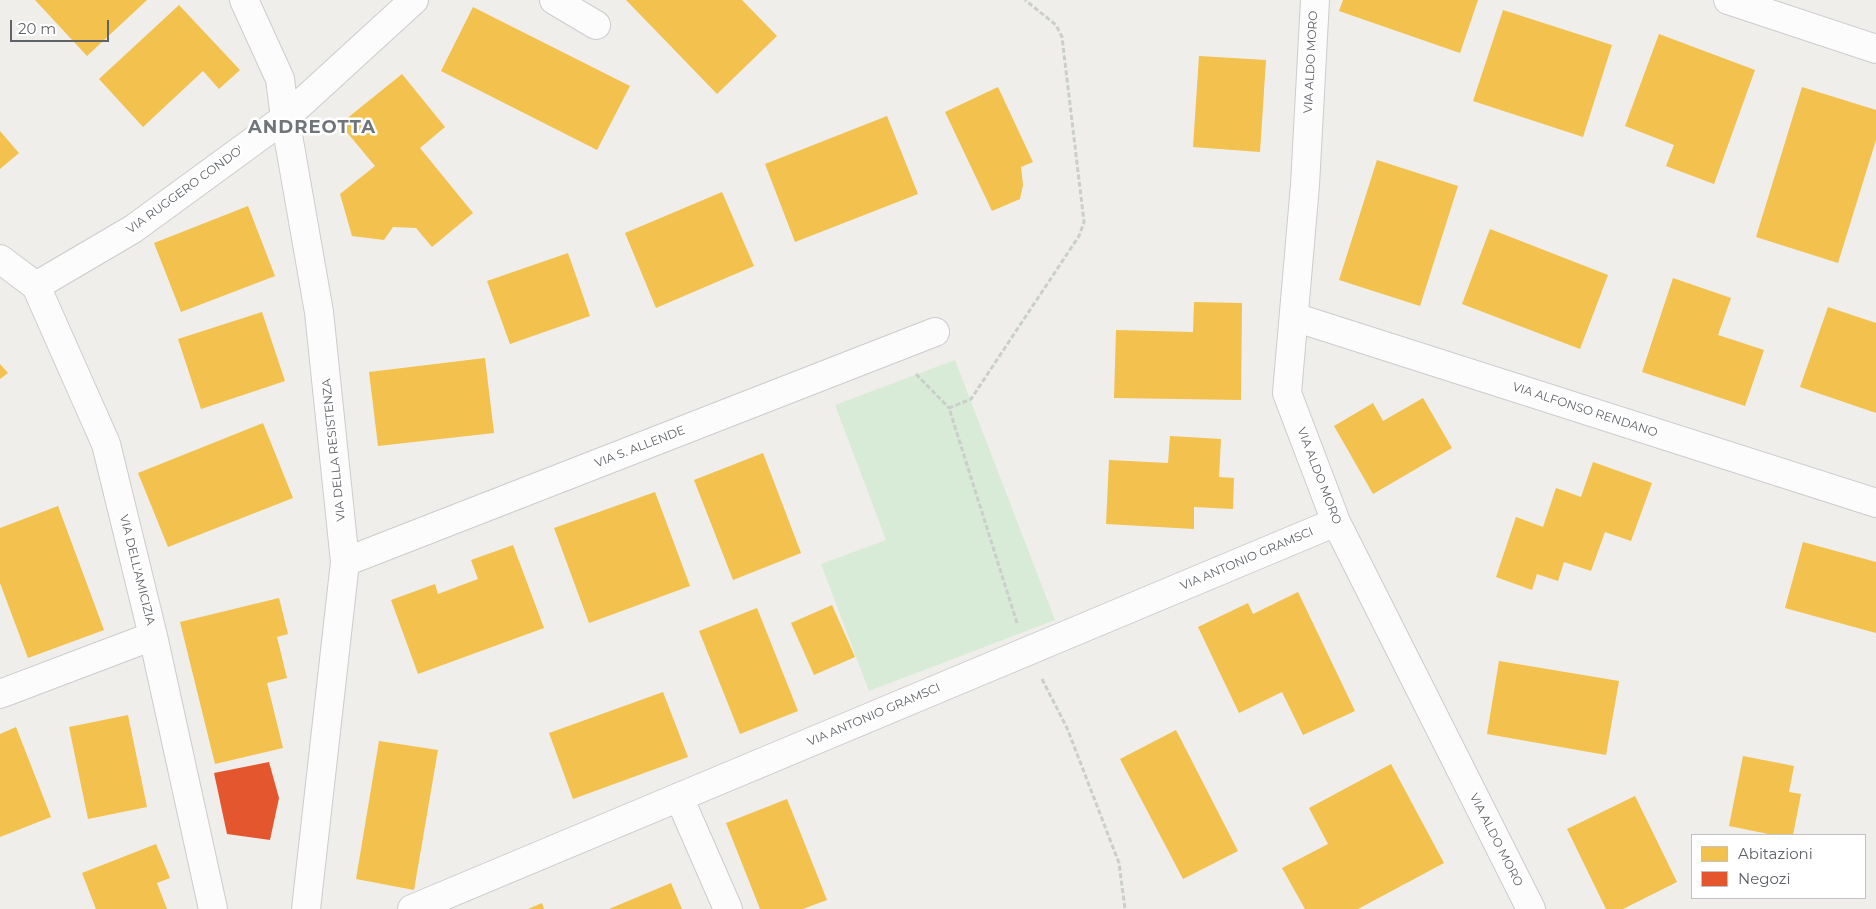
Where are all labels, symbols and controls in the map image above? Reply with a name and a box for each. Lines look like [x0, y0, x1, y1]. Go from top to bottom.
scale bar [12, 10, 111, 42]
street label: VIA ALDO MORO [1301, 10, 1321, 114]
text: 20 m [18, 19, 56, 38]
district label: ANDREOTTA [247, 117, 377, 139]
street label: VIA RUGGERO CONDO' [124, 143, 246, 237]
street label: VIA DELLA RESISTENZA [319, 378, 349, 522]
street label: VIA ALFONSO RENDANO [1511, 380, 1659, 440]
street label: VIA S. ALLENDE [593, 423, 687, 471]
street label: VIA ALDO MORO [1294, 426, 1344, 526]
street label: VIA DELL'AMICIZIA [116, 513, 158, 627]
street label: VIA ANTONIO GRAMSCI [1178, 524, 1316, 594]
street label: VIA ANTONIO GRAMSCI [805, 680, 943, 750]
street label: VIA ALDO MORO [1466, 791, 1526, 889]
legend [1691, 834, 1866, 899]
text: Abitazioni [1738, 844, 1813, 863]
text: Negozi [1738, 869, 1791, 888]

